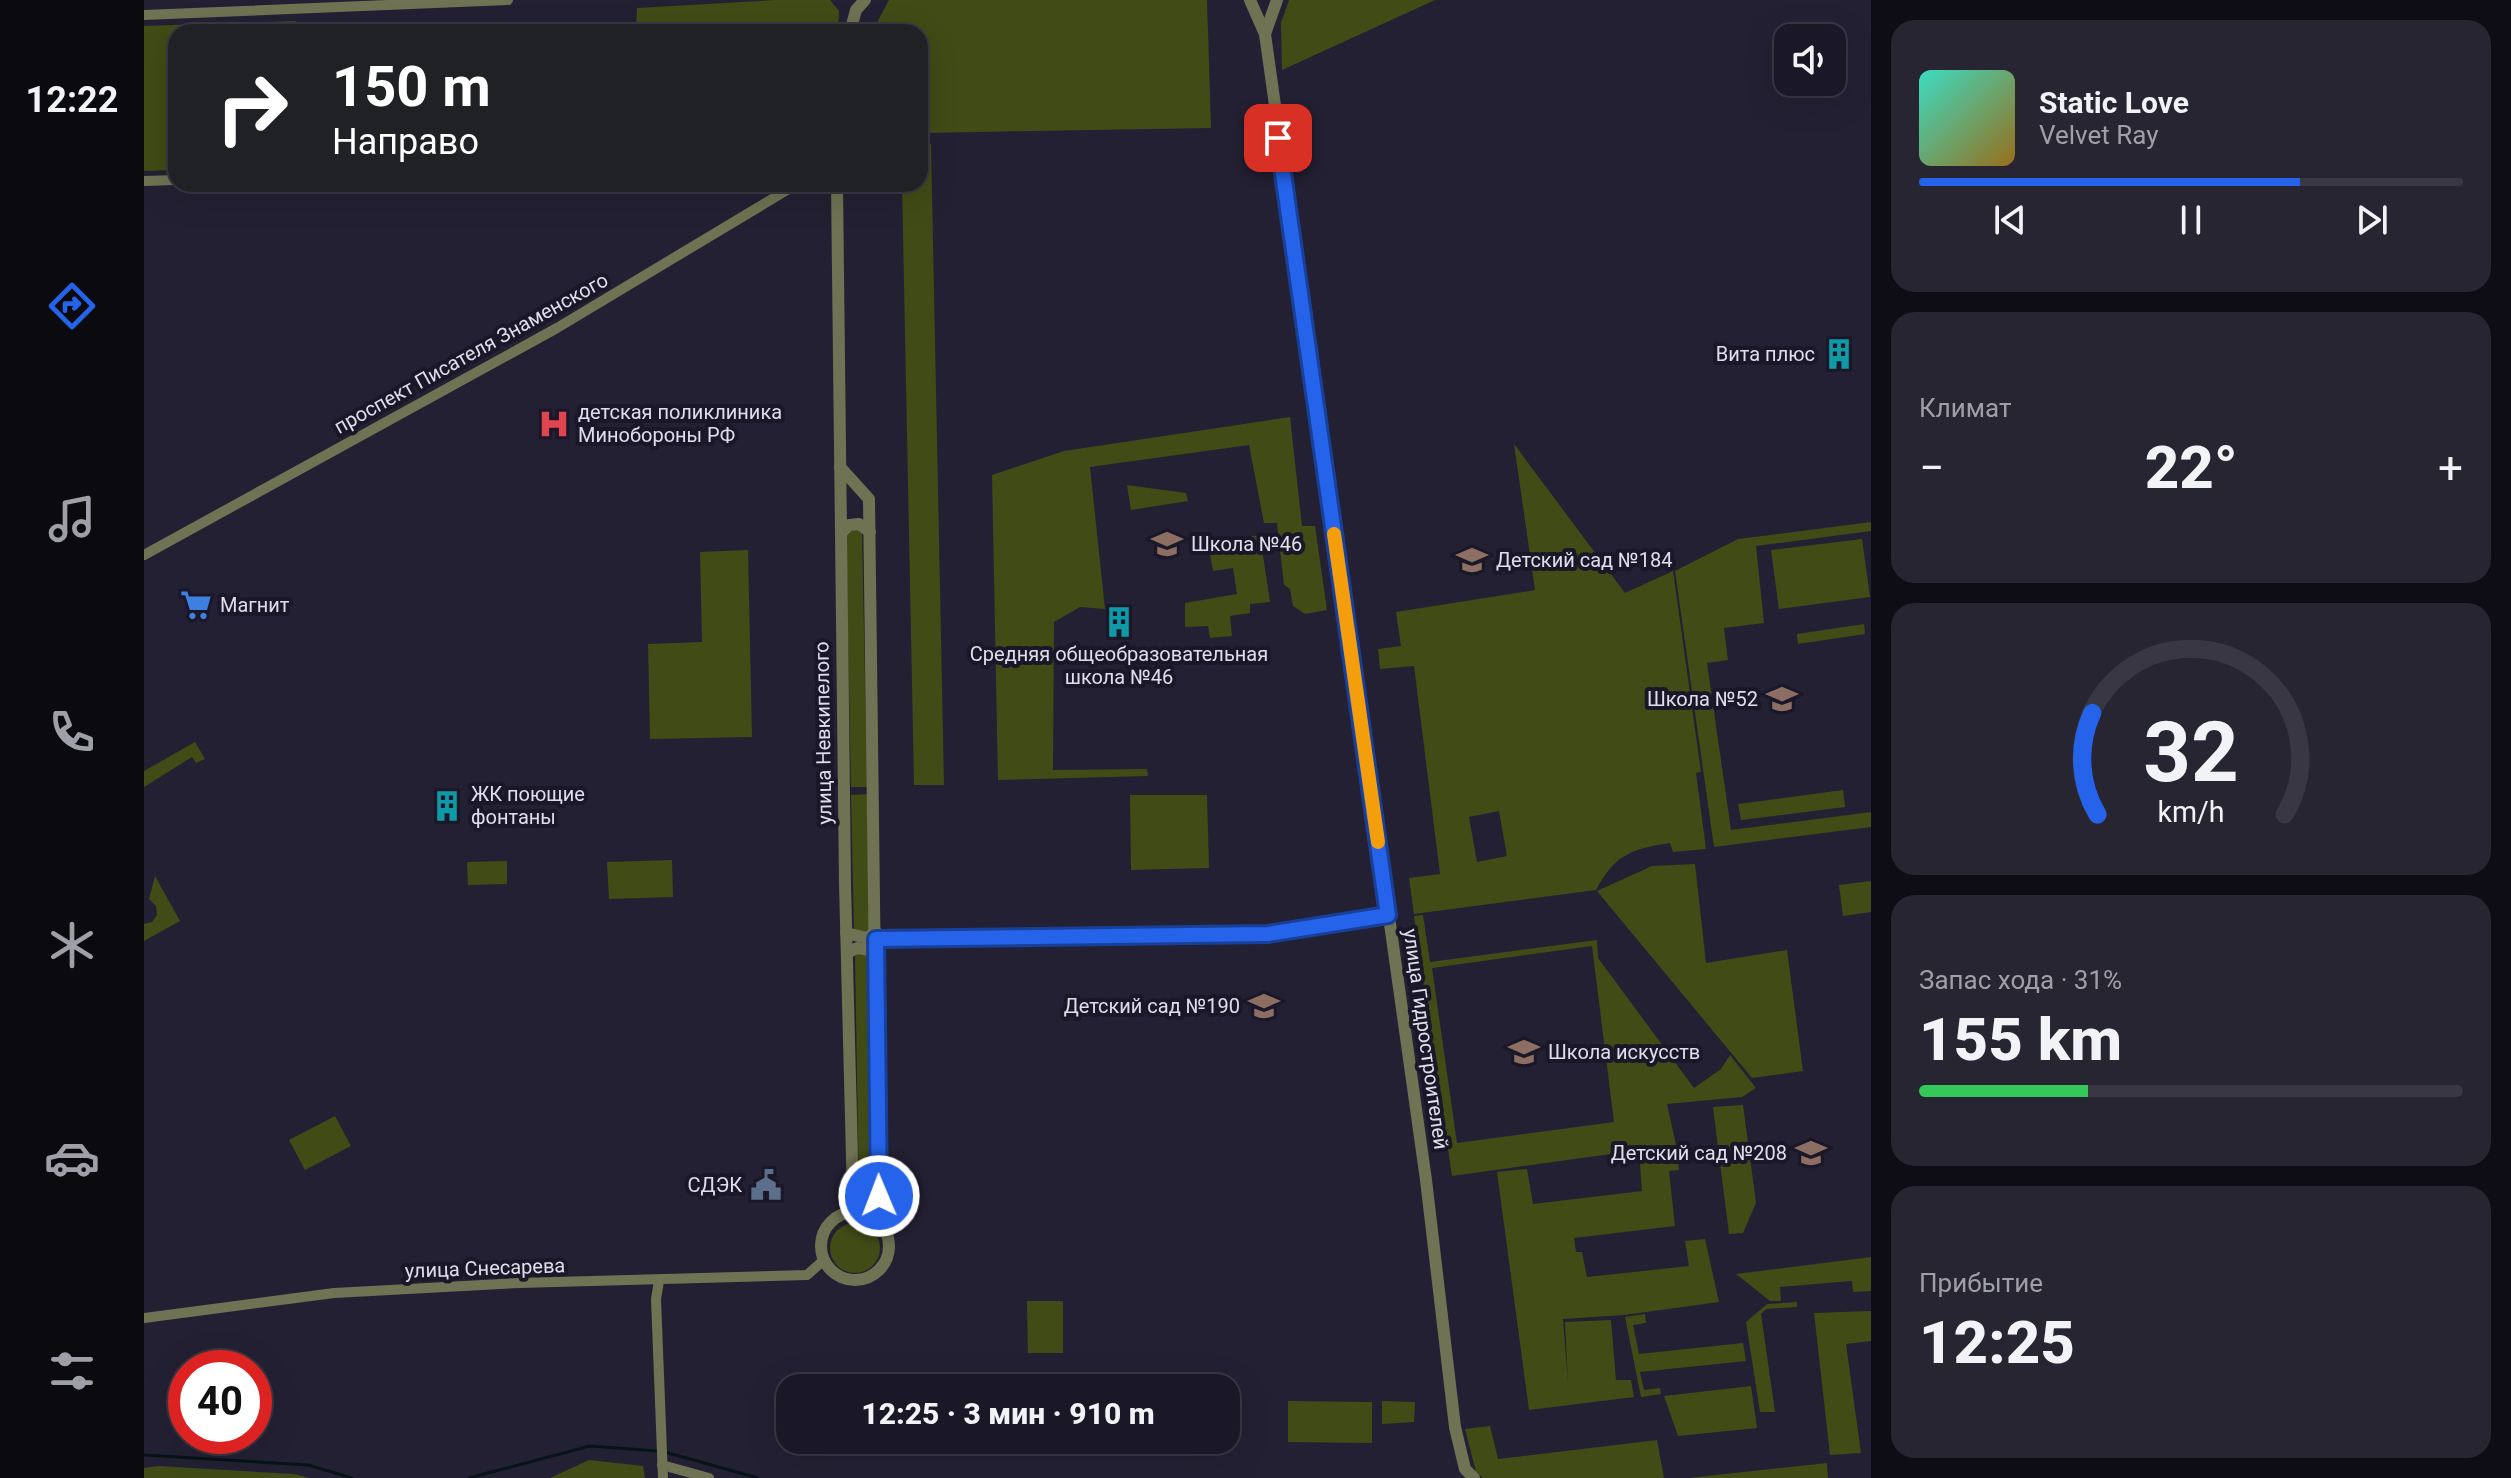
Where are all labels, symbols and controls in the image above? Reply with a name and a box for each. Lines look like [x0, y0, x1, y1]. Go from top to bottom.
map controls [1774, 24, 1846, 96]
button: sound [1774, 24, 1846, 96]
text: 150 m [332, 54, 491, 120]
icon: right [200, 56, 304, 160]
text: 12:22 [26, 79, 118, 121]
text: Static Love [2039, 85, 2189, 120]
pin [1244, 104, 1312, 172]
icon: arrive [1256, 116, 1300, 160]
text: Velvet Ray [2039, 120, 2159, 150]
text: Направо [332, 121, 479, 163]
icon: previous [1988, 198, 2032, 242]
icon: pause [2169, 198, 2213, 242]
icon: next [2350, 198, 2394, 242]
street label: проспект Писателя Знаменского [330, 267, 612, 439]
icon: directions [44, 278, 100, 334]
building icon: Вита плюс [1822, 337, 1856, 371]
place label: Вита плюс [1716, 342, 1815, 366]
text: Климат [1919, 393, 2011, 423]
place label: детская поликлиника Минобороны РФ [578, 400, 782, 447]
hospital icon: детская поликлиника Минобороны РФ [537, 407, 571, 441]
text: 22° [2145, 432, 2238, 503]
text: − [1919, 442, 1944, 494]
text: + [2438, 442, 2463, 494]
icon: music [44, 491, 100, 547]
school or university icon: Школа №46 [1150, 527, 1184, 561]
place label: Школа №46 [1191, 532, 1302, 556]
school or university icon: Детский сад №184 [1455, 543, 1489, 577]
place label: Детский сад №184 [1496, 548, 1672, 572]
supermarket icon: Магнит [179, 588, 213, 622]
place label: Магнит [220, 593, 290, 617]
building icon: Средняя общеобразовательная школа №46 [1102, 605, 1136, 639]
street label: улица Невкипелого [809, 641, 837, 825]
place label: Средняя общеобразовательная школа №46 [970, 642, 1268, 689]
school or university icon: Школа №52 [1765, 682, 1799, 716]
place label: Школа №52 [1647, 687, 1758, 711]
icon: phone [44, 704, 100, 760]
text: 32 [2143, 704, 2239, 801]
place label: ЖК поющие фонтаны [471, 782, 585, 829]
building icon: ЖК поющие фонтаны [430, 789, 464, 823]
text: km/h [2157, 795, 2225, 829]
icon: climate [44, 917, 100, 973]
street label: улица Гидростроителей [1399, 927, 1453, 1151]
text: Запас хода · 31% [1919, 965, 2122, 995]
school or university icon: Детский сад №190 [1247, 989, 1281, 1023]
place label: Детский сад №190 [1064, 994, 1240, 1018]
text: 155 km [1919, 1004, 2122, 1075]
school or university icon: Школа искусств [1507, 1035, 1541, 1069]
place label: Школа искусств [1548, 1040, 1700, 1064]
icon: car [44, 1130, 100, 1186]
school or university icon: Детский сад №208 [1794, 1136, 1828, 1170]
place label: Детский сад №208 [1611, 1141, 1787, 1165]
position arrow [837, 1154, 921, 1238]
public building icon: СДЭК [749, 1168, 783, 1202]
place label: СДЭК [688, 1173, 742, 1197]
street label: улица Снесарева [404, 1253, 566, 1283]
text: Прибытие [1919, 1268, 2043, 1298]
text: 12:25 [1919, 1307, 2075, 1378]
icon: filters [44, 1343, 100, 1399]
speed limit sign: 40 [168, 1350, 272, 1454]
text: 12:25 · 3 мин · 910 m [861, 1396, 1155, 1431]

